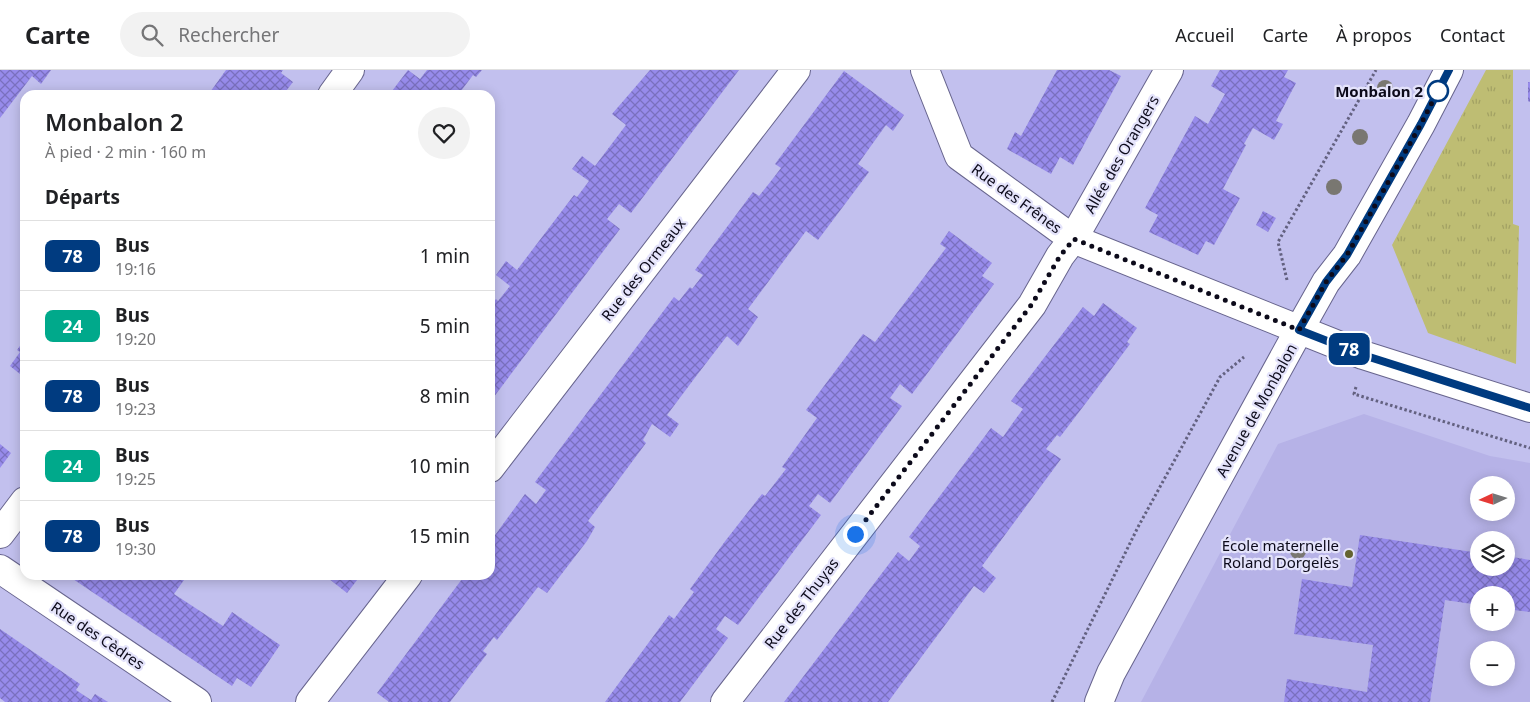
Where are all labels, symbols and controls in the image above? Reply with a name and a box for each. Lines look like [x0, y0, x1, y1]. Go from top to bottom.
search box [120, 12, 470, 57]
text: Carte [25, 18, 90, 51]
icon: search [138, 21, 166, 49]
text: Rechercher [178, 22, 279, 48]
text: Accueil [1175, 23, 1235, 47]
text: Carte [1263, 23, 1308, 47]
text: À propos [1336, 23, 1412, 47]
text: Contact [1440, 23, 1505, 47]
marker: Monbalon 2 [1427, 80, 1449, 102]
place label: Monbalon 2 [1335, 81, 1423, 101]
street label: Allée des Orangers [1079, 91, 1163, 217]
text: Monbalon 2 [45, 105, 183, 138]
button: heart [418, 107, 470, 159]
text: À pied · 2 min · 160 m [45, 141, 206, 163]
street label: Rue des Frênes [968, 159, 1066, 237]
text: Départs [45, 184, 120, 210]
street label: Rue des Ormeaux [596, 213, 690, 325]
text: Bus [115, 232, 150, 258]
text: 1 min [420, 243, 470, 269]
text: 78 [62, 244, 83, 268]
text: 19:16 [115, 258, 156, 280]
text: Bus [115, 302, 150, 328]
text: 5 min [420, 313, 470, 339]
text: 24 [62, 314, 83, 338]
text: 19:20 [115, 328, 156, 350]
line badge: 78 [1326, 333, 1372, 365]
text: 78 [1339, 337, 1359, 361]
street label: Avenue de Monbalon [1211, 340, 1301, 480]
text: Bus [115, 372, 150, 398]
text: 8 min [420, 383, 470, 409]
text: 78 [62, 384, 83, 408]
text: 19:23 [115, 398, 156, 420]
text: Bus [115, 442, 150, 468]
text: 10 min [409, 453, 470, 479]
text: 24 [62, 454, 83, 478]
text: 19:25 [115, 468, 156, 490]
north arrow [1470, 476, 1515, 521]
map controls [1470, 476, 1515, 686]
text: Bus [115, 512, 150, 538]
your location [843, 522, 868, 547]
text: 15 min [409, 523, 470, 549]
text: 78 [62, 524, 83, 548]
button: layers [1470, 531, 1515, 576]
place label: École maternelle Roland Dorgelès [1222, 535, 1339, 572]
text: 19:30 [115, 538, 156, 560]
marker: École maternelle Roland Dorgelès [1343, 548, 1355, 560]
street label: Rue des Thuyas [759, 554, 843, 652]
button: + [1470, 586, 1515, 631]
street label: Rue des Cèdres [47, 596, 149, 674]
button: − [1470, 641, 1515, 686]

